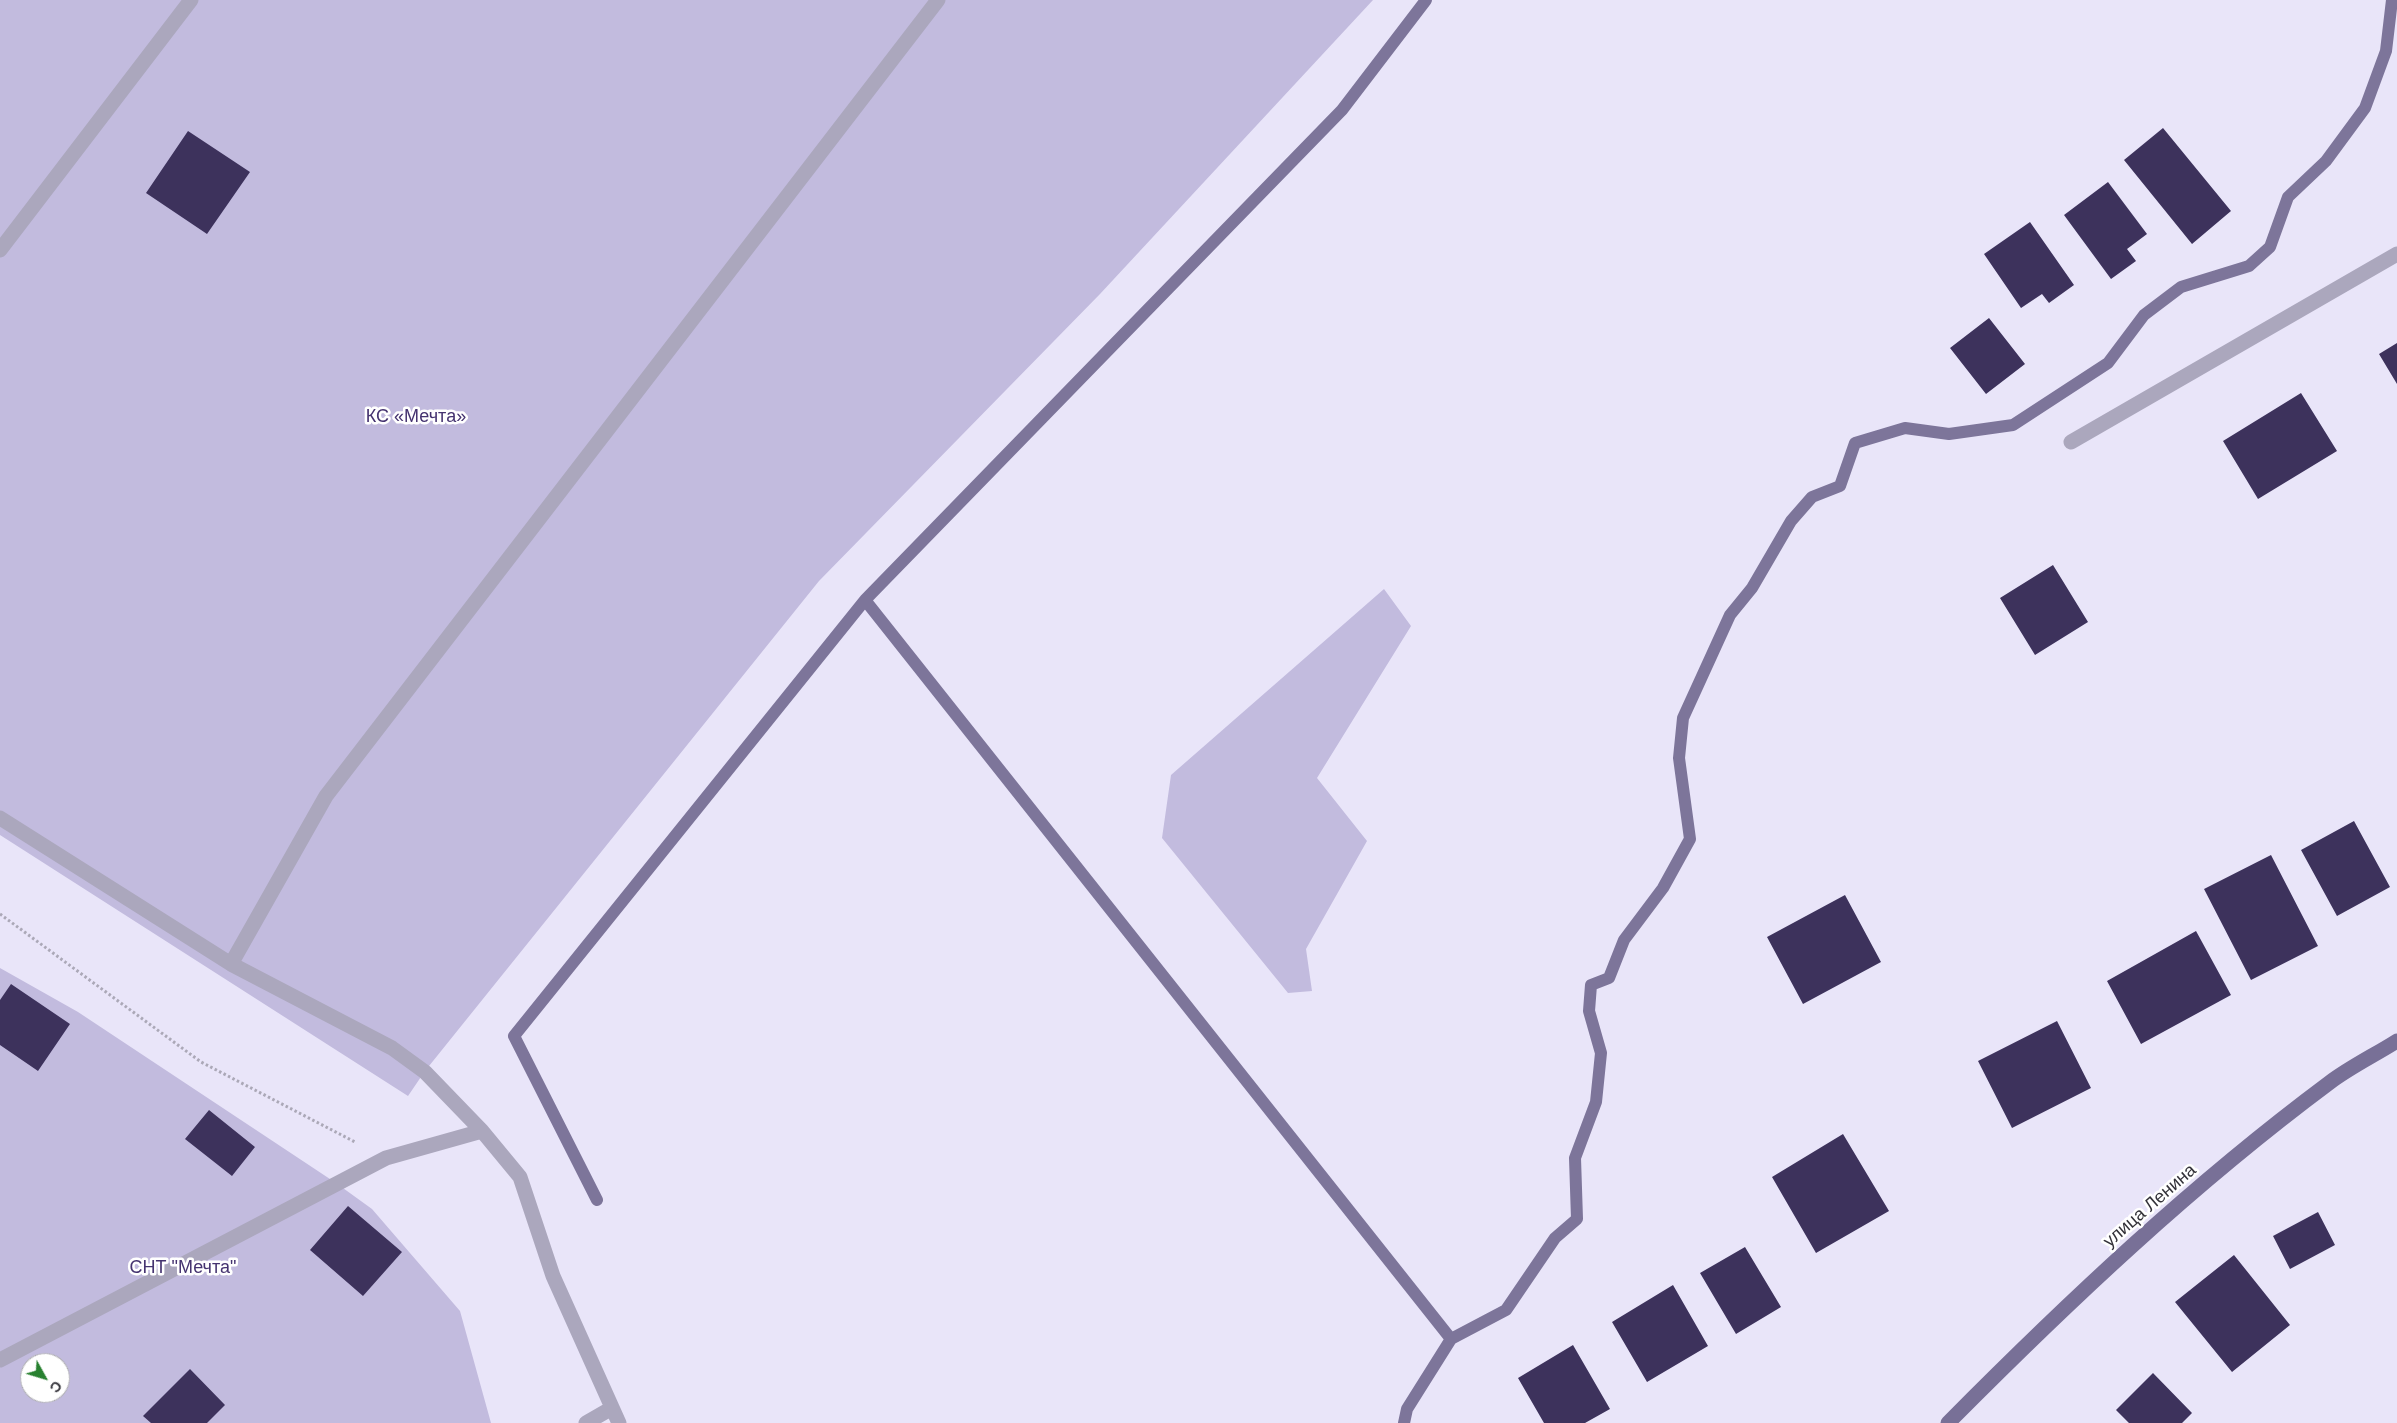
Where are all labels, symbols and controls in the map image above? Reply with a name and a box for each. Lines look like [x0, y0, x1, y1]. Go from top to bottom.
park label: КС «Мечта» [366, 406, 466, 428]
street label: улица Ленина [2099, 1160, 2201, 1252]
park label: СНТ "Мечта" [130, 1257, 236, 1279]
north arrow [20, 1353, 70, 1403]
text: С [46, 1378, 65, 1396]

